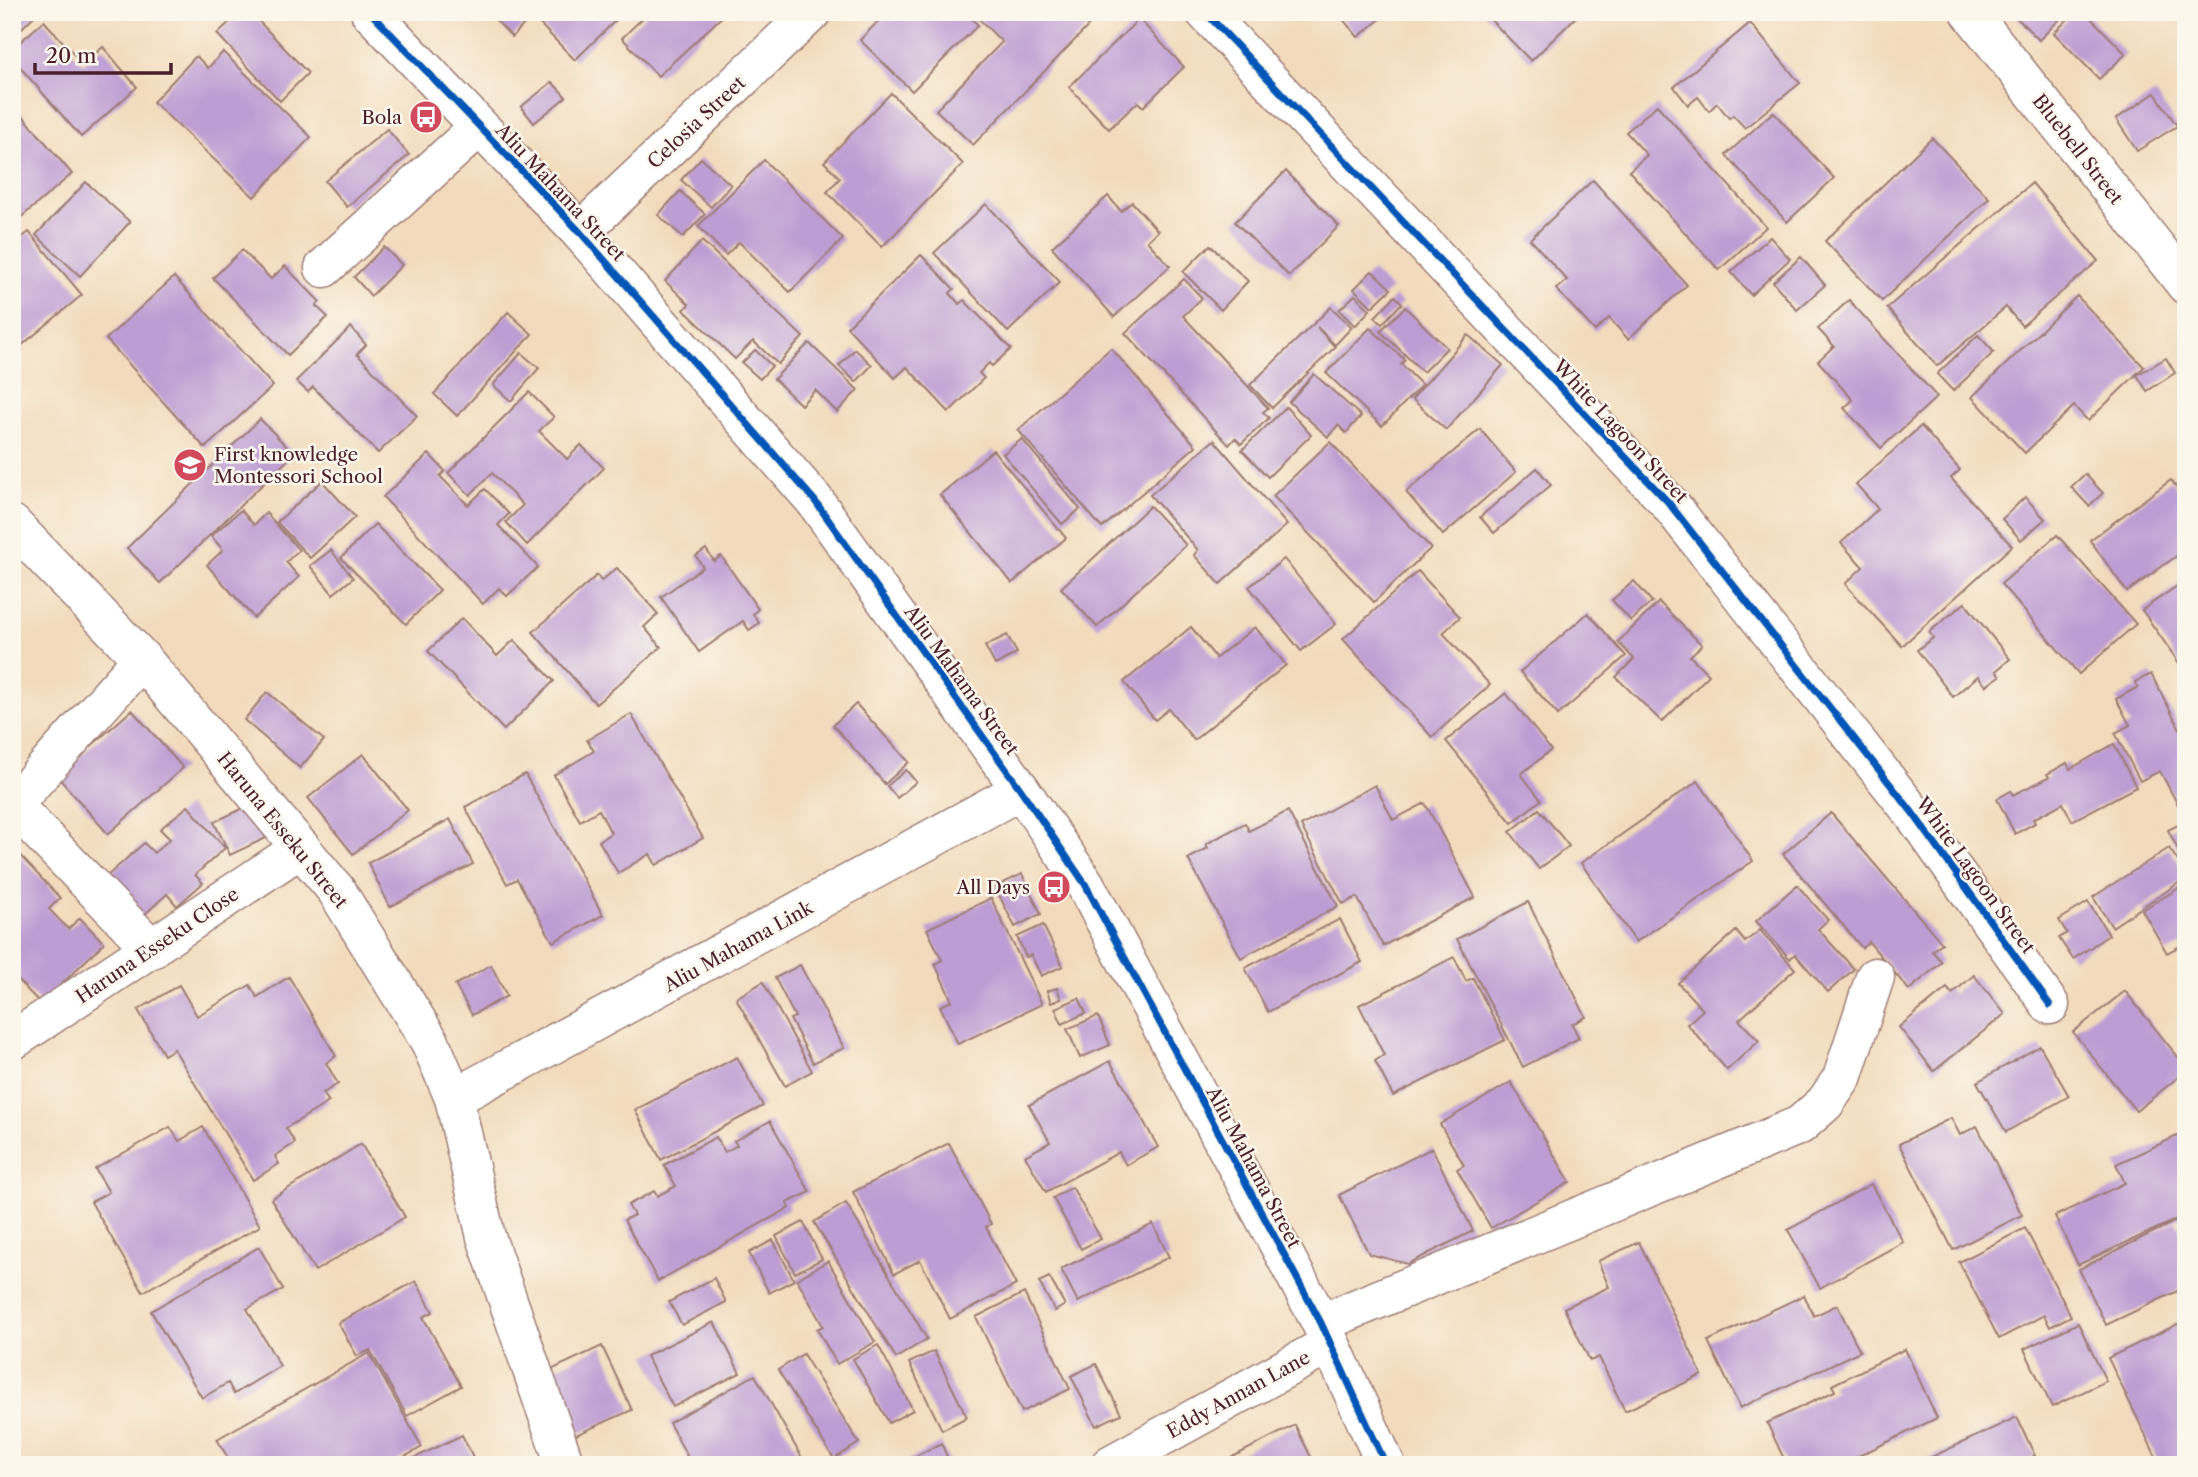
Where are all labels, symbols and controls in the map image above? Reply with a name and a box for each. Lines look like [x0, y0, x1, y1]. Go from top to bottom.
scale bar [35, 32, 172, 76]
text: 20 m [46, 43, 97, 68]
street label: Celosia Street [643, 71, 750, 174]
street label: Bluebell Street [2027, 90, 2128, 209]
bus stop icon: Bola [407, 98, 445, 136]
place label: Bola [361, 106, 402, 129]
street label: Aliu Mahama Street [490, 118, 630, 266]
street label: White Lagoon Street [1547, 354, 1693, 508]
place label: First knowledge Montessori School [214, 443, 383, 488]
school or university icon: First knowledge Montessori School [171, 446, 209, 484]
street label: Aliu Mahama Street [899, 600, 1024, 760]
street label: Haruna Esseku Street [212, 748, 353, 913]
street label: White Lagoon Street [1910, 792, 2040, 958]
bus stop icon: All Days [1035, 868, 1073, 906]
place label: All Days [955, 876, 1030, 899]
street label: Haruna Esseku Close [71, 882, 243, 1008]
street label: Aliu Mahama Link [659, 895, 818, 997]
street label: Aliu Mahama Street [1201, 1082, 1306, 1252]
street label: Eddy Annan Lane [1163, 1346, 1314, 1443]

